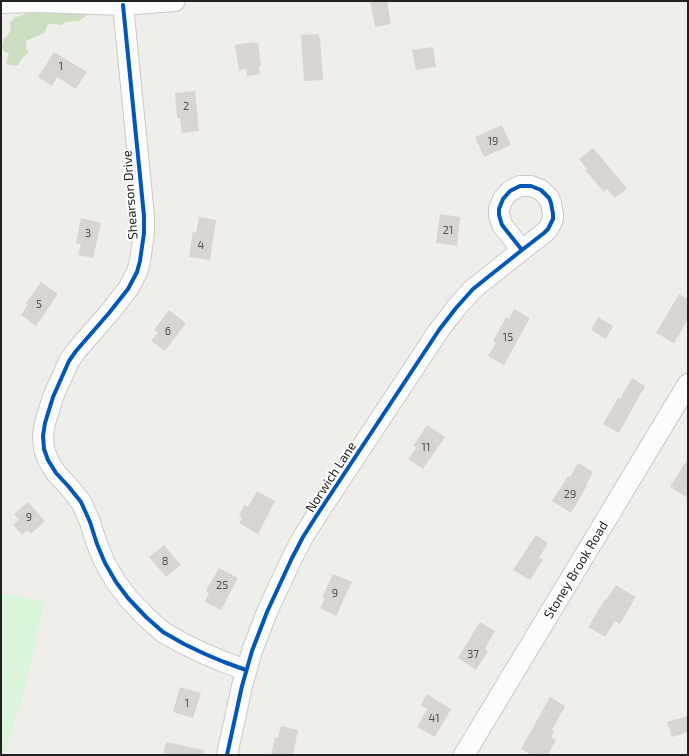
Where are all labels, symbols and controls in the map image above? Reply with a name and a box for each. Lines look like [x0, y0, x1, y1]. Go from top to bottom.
house number: 1 [59, 59, 63, 73]
house number: 2 [183, 99, 189, 113]
house number: 19 [488, 134, 498, 148]
street label: Shearson Drive [119, 150, 141, 240]
house number: 21 [443, 223, 453, 237]
house number: 3 [85, 226, 91, 240]
house number: 4 [198, 238, 204, 252]
house number: 5 [36, 297, 42, 311]
house number: 6 [165, 324, 171, 338]
house number: 15 [503, 330, 513, 344]
street label: Norwich Lane [302, 439, 360, 515]
house number: 11 [422, 440, 430, 454]
house number: 29 [564, 487, 576, 501]
house number: 9 [26, 510, 32, 524]
street label: Stoney Brook Road [541, 518, 611, 622]
house number: 8 [162, 554, 168, 568]
house number: 25 [216, 578, 228, 592]
house number: 9 [332, 586, 338, 600]
house number: 37 [467, 647, 479, 661]
house number: 1 [185, 696, 189, 710]
house number: 41 [428, 711, 440, 725]

